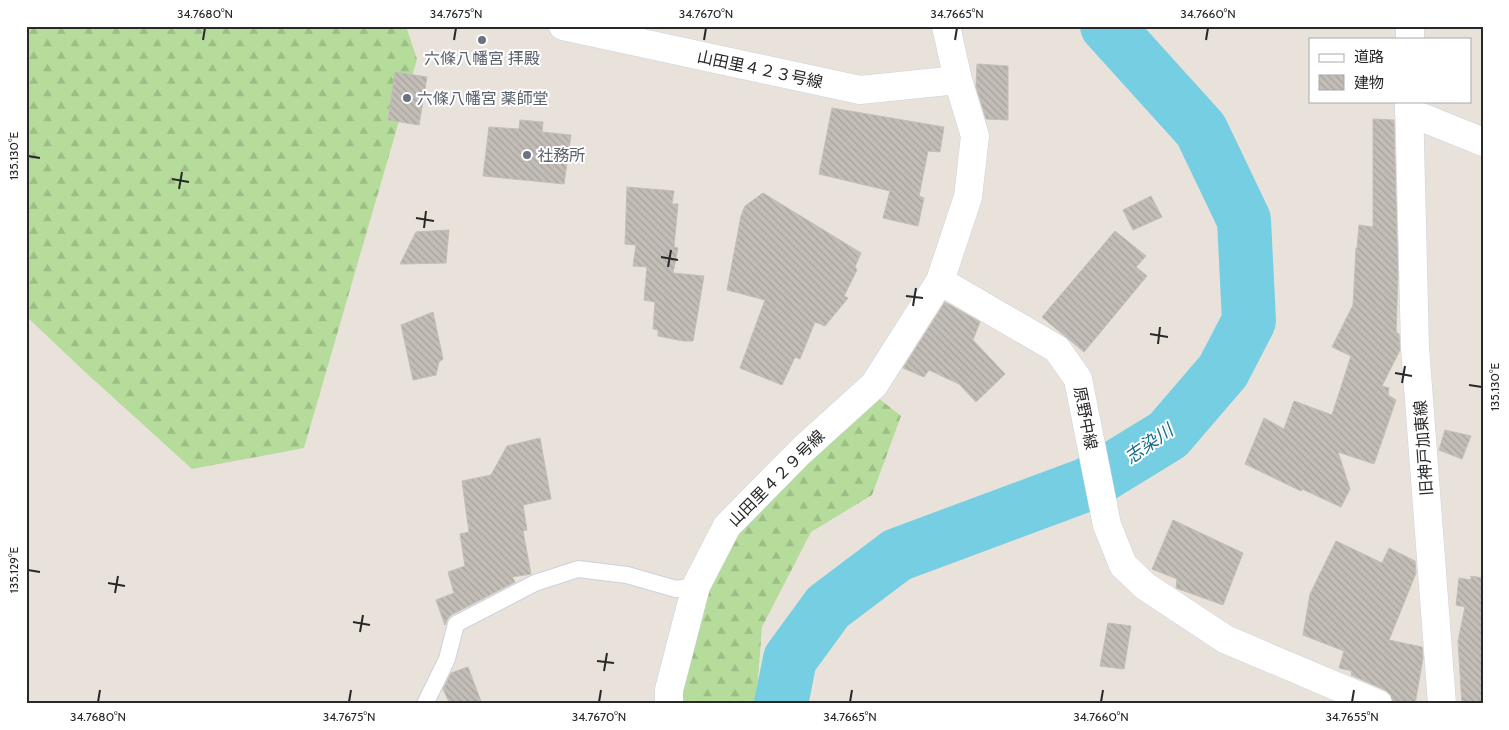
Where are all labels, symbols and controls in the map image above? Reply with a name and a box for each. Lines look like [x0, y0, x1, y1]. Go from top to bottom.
text: 34.7680°N [177, 6, 233, 21]
text: 34.7675°N [430, 6, 482, 21]
text: 34.7670°N [679, 6, 733, 21]
text: 34.7665°N [930, 6, 984, 21]
text: 34.7660°N [1180, 6, 1236, 21]
marker: 六條八幡宮 拝殿 [476, 34, 488, 46]
legend [1309, 38, 1472, 102]
street label: 山田里４２３号線 [695, 47, 824, 92]
text: 道路 [1354, 48, 1384, 66]
place label: 六條八幡宮 拝殿 [424, 49, 540, 68]
text: 建物 [1354, 74, 1384, 92]
place label: 六條八幡宮 薬師堂 [417, 89, 549, 108]
marker: 六條八幡宮 薬師堂 [401, 92, 413, 104]
text: 135.130°E [6, 132, 21, 180]
place label: 社務所 [537, 146, 585, 165]
marker: 社務所 [521, 149, 533, 161]
text: 135.130°E [1487, 363, 1502, 411]
street label: 原野中線 [1070, 385, 1101, 451]
street label: 旧神戸加東線 [1411, 399, 1436, 497]
water label: 志染川 [1121, 418, 1179, 468]
street label: 山田里４２９号線 [724, 426, 828, 530]
text: 135.129°E [6, 546, 21, 593]
text: 34.7680°N [70, 709, 126, 724]
text: 34.7675°N [323, 709, 375, 724]
text: 34.7670°N [572, 709, 626, 724]
text: 34.7665°N [823, 709, 877, 724]
text: 34.7660°N [1073, 709, 1129, 724]
text: 34.7655°N [1325, 709, 1379, 724]

